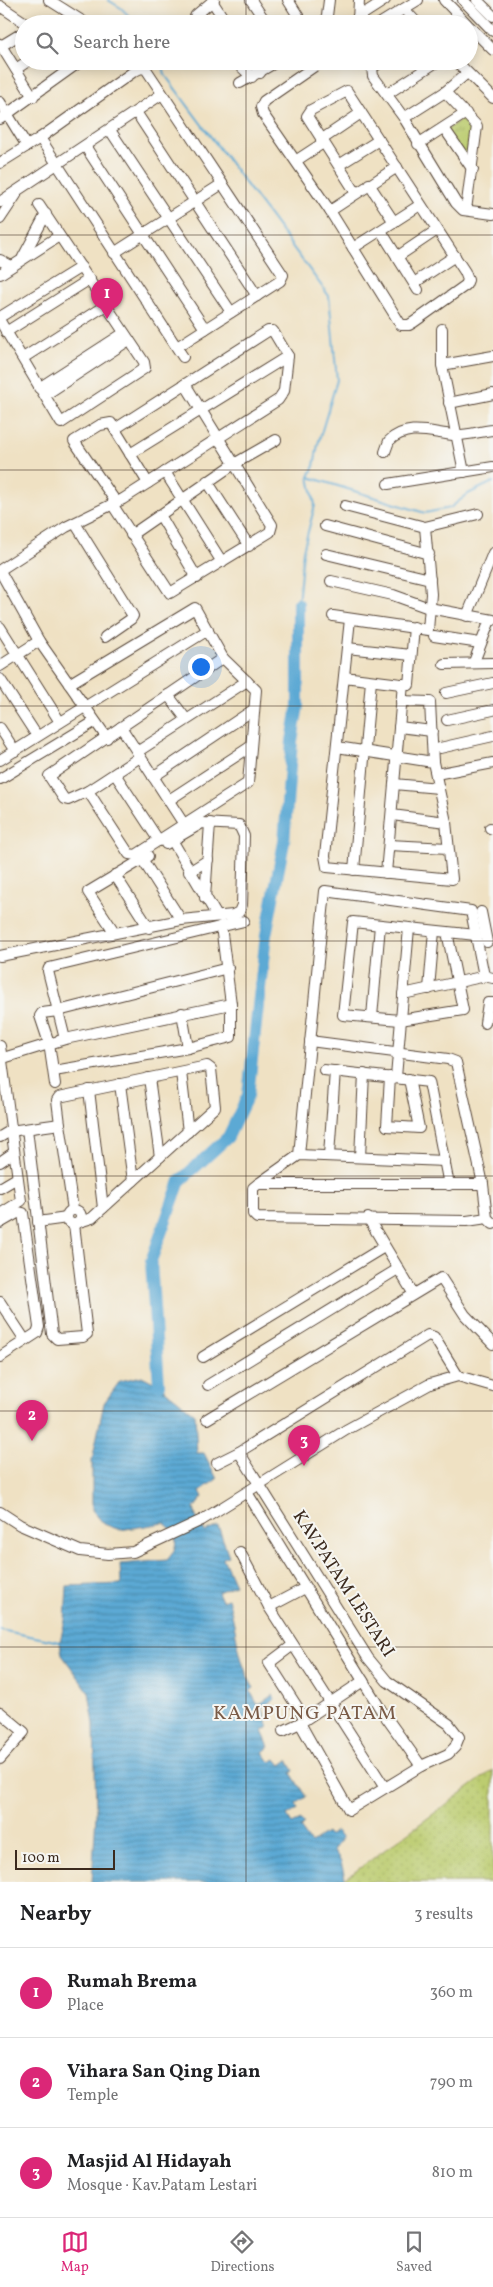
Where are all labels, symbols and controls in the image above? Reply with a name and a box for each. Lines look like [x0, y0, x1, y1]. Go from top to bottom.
search box [15, 15, 478, 70]
icon: search [33, 29, 61, 57]
text: Search here [73, 30, 170, 56]
pin: 1 [91, 278, 123, 319]
your location [188, 654, 214, 680]
pin: 2 [16, 1400, 48, 1441]
pin: 3 [288, 1425, 320, 1466]
street label: KAV.PATAM LESTARI [286, 1506, 400, 1662]
district label: KAMPUNG PATAM [213, 1700, 397, 1728]
scale bar [15, 1847, 115, 1870]
text: 100 m [22, 1849, 60, 1868]
text: Nearby [20, 1900, 91, 1929]
text: 3 results [414, 1904, 473, 1926]
text: Rumah Brema [67, 1969, 197, 1995]
text: 1 [33, 1982, 39, 2004]
text: 360 m [430, 1982, 473, 2004]
text: Place [67, 1995, 104, 2017]
text: Vihara San Qing Dian [67, 2059, 261, 2085]
text: 2 [32, 2072, 40, 2094]
text: 790 m [430, 2072, 473, 2094]
text: Temple [67, 2085, 118, 2107]
text: Masjid Al Hidayah [67, 2149, 232, 2175]
text: 3 [32, 2162, 40, 2184]
text: 810 m [432, 2162, 473, 2184]
text: Mosque · Kav.Patam Lestari [67, 2175, 257, 2197]
tab: Map [61, 2228, 89, 2277]
tab: Directions [210, 2228, 275, 2277]
tab: Saved [396, 2228, 432, 2277]

